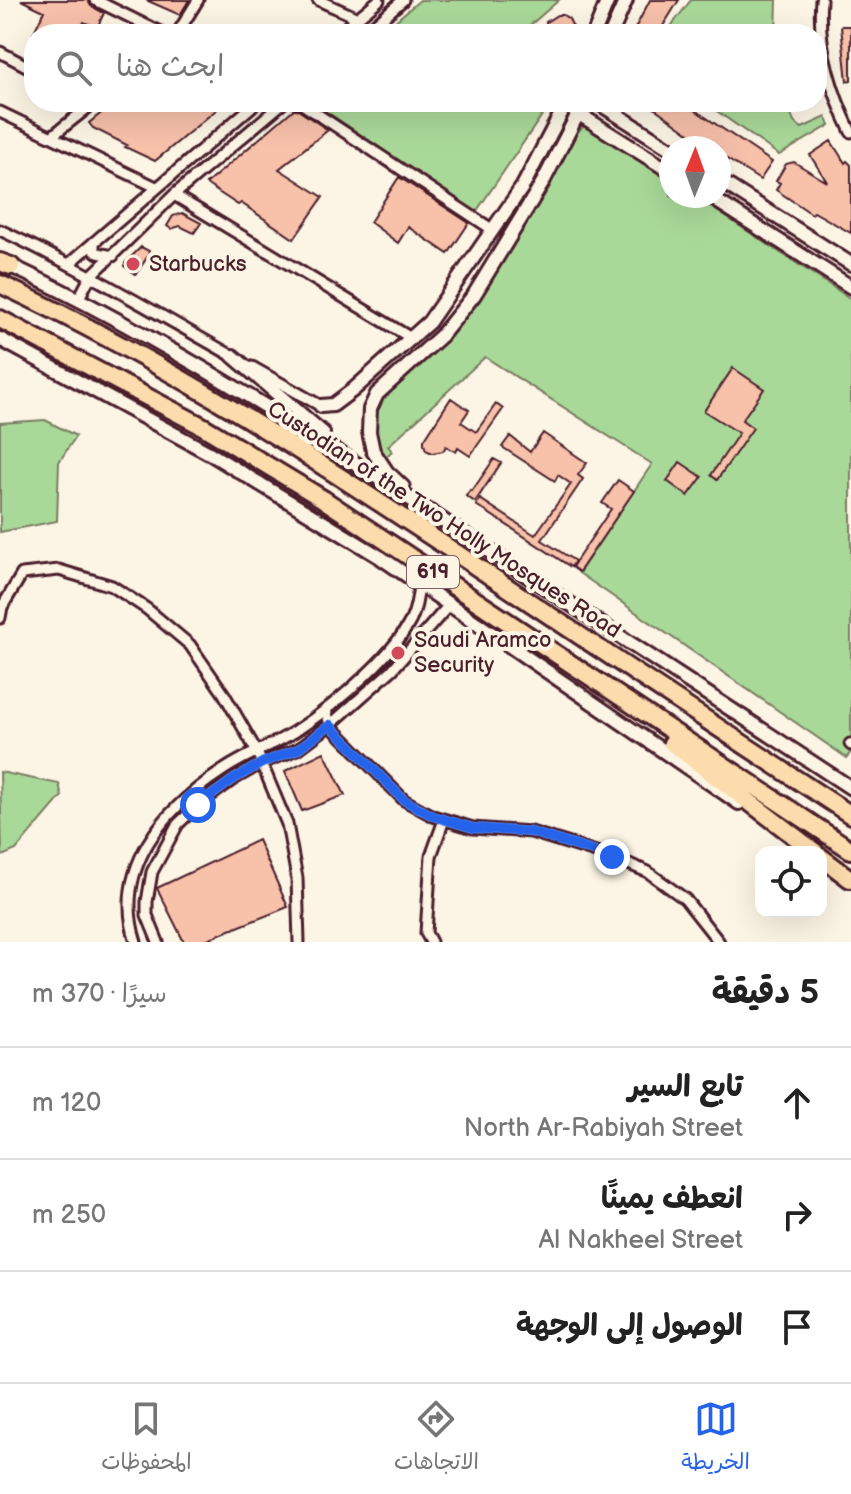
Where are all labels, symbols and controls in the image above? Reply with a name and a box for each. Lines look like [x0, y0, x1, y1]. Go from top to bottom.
search box [24, 24, 827, 112]
icon: search [52, 46, 96, 90]
text: ابحث هنا [116, 49, 224, 85]
north arrow [659, 136, 731, 208]
place label: Starbucks [149, 251, 247, 278]
marker: Starbucks [124, 255, 142, 273]
street label: Custodian of the Two Holly Mosques Road [262, 395, 626, 645]
road number: 619 [407, 556, 459, 588]
place label: Saudi Aramco Security [414, 627, 552, 679]
marker: Saudi Aramco Security [389, 644, 407, 662]
route start [180, 787, 216, 823]
route end [594, 839, 630, 875]
map controls [755, 846, 827, 918]
button: locate [755, 846, 827, 918]
text: 5 دقيقة [712, 972, 819, 1013]
text: سيرًا · 370 m [32, 979, 167, 1010]
text: تابع السير [628, 1069, 743, 1105]
icon: ahead [775, 1081, 819, 1125]
text: 120 m [32, 1088, 101, 1119]
text: North Ar-Rabiyah Street [464, 1113, 743, 1144]
text: انعطف يمينًا [601, 1181, 743, 1217]
icon: right [775, 1193, 819, 1237]
text: 250 m [32, 1200, 106, 1231]
text: Al Nakheel Street [538, 1225, 743, 1256]
icon: arrive [775, 1305, 819, 1349]
text: الوصول إلى الوجهة [516, 1308, 743, 1344]
tab: المحفوظات [101, 1397, 192, 1481]
tab: الاتجاهات [394, 1397, 479, 1481]
tab: الخريطة [681, 1397, 750, 1481]

